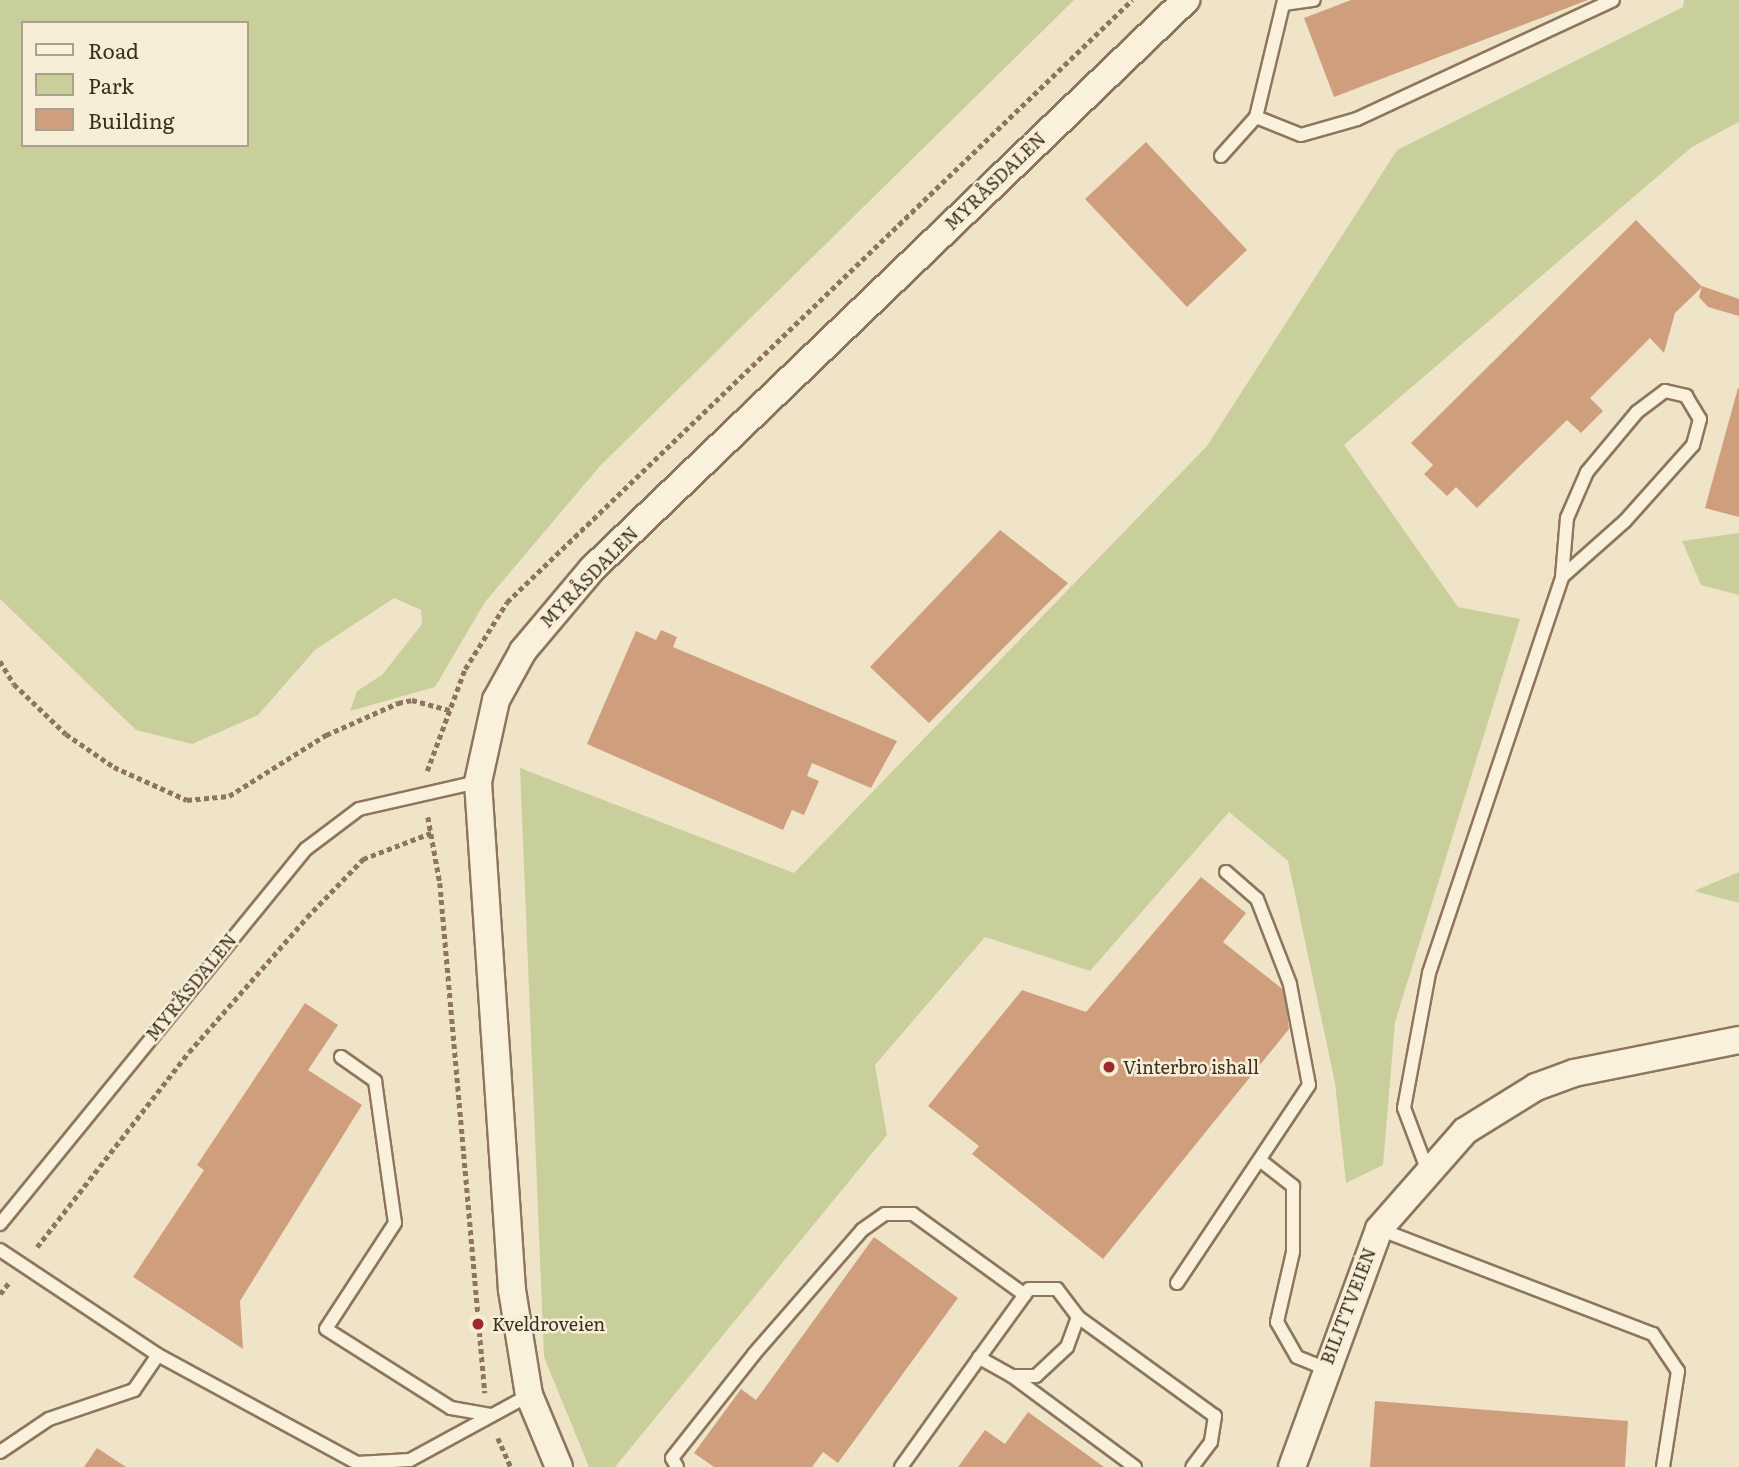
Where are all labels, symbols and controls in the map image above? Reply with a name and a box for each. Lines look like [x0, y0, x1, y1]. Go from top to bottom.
legend [21, 21, 248, 147]
text: Road [88, 34, 139, 65]
text: Park [88, 69, 134, 100]
text: Building [88, 104, 174, 135]
street label: MYRÅSDALEN [940, 127, 1050, 235]
street label: MYRÅSDALEN [535, 522, 643, 632]
street label: MYRÅSDALEN [141, 929, 241, 1045]
place label: Vinterbro ishall [1123, 1056, 1259, 1078]
marker: Vinterbro ishall [1101, 1059, 1117, 1075]
street label: BILITTVEIEN [1316, 1245, 1380, 1367]
place label: Kveldroveien [492, 1313, 605, 1335]
marker: Kveldroveien [470, 1316, 486, 1332]

